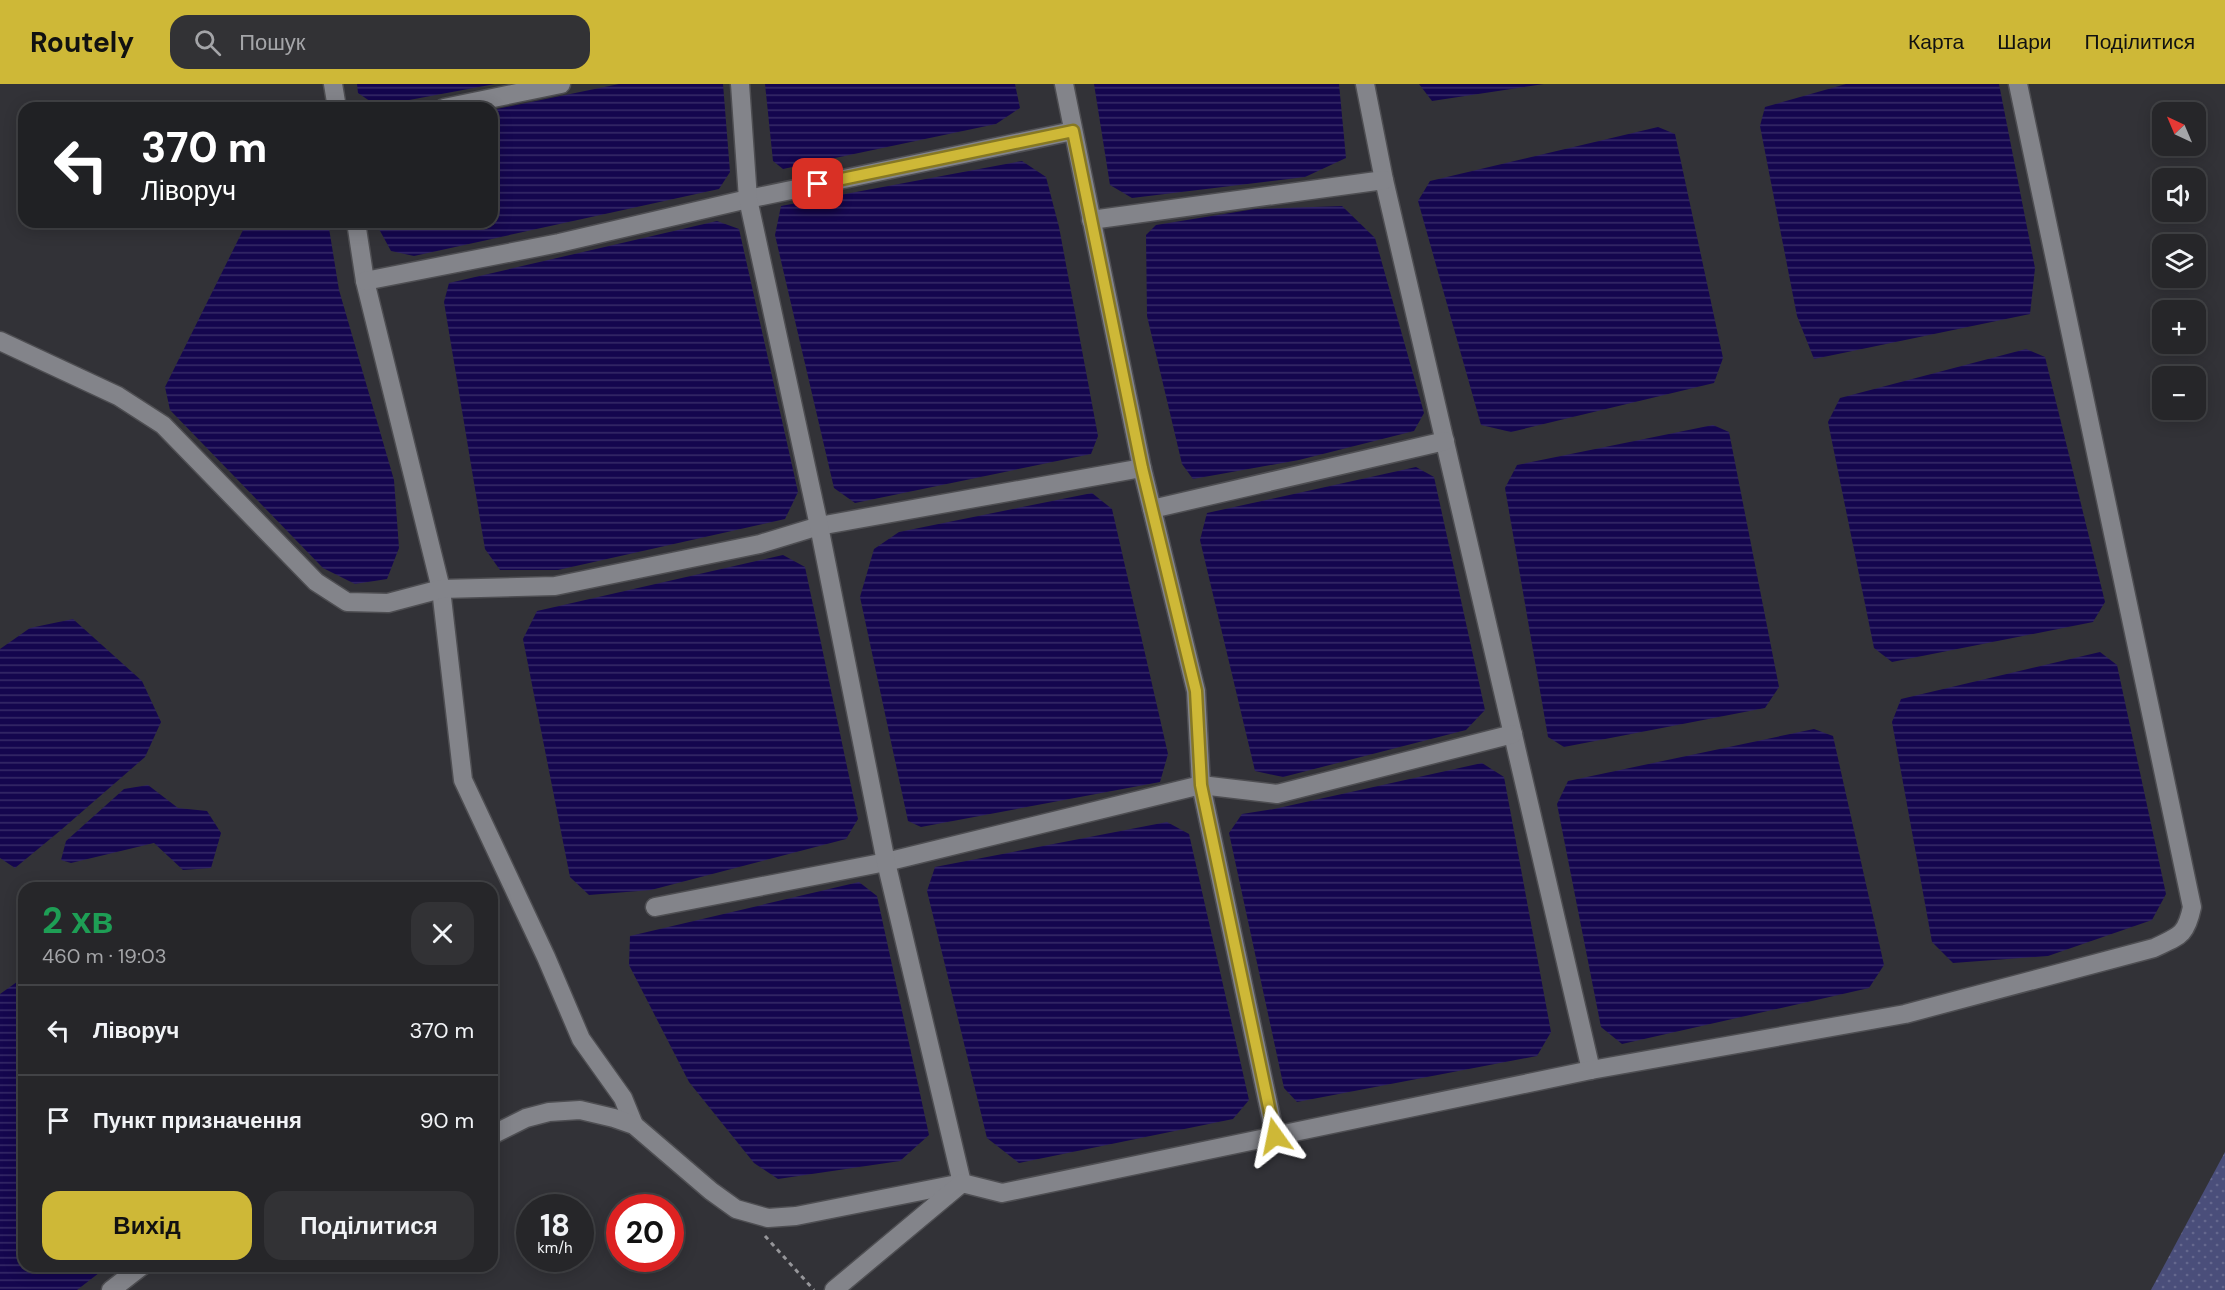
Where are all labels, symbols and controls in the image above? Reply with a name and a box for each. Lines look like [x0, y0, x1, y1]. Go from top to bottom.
search box [170, 15, 590, 69]
text: Routely [30, 24, 134, 61]
icon: search [191, 26, 224, 59]
text: Пошук [239, 28, 306, 57]
text: Карта [1908, 28, 1964, 56]
text: Шари [1997, 28, 2052, 56]
text: Поділитися [2085, 28, 2195, 56]
north arrow [2152, 102, 2206, 156]
map controls [2152, 102, 2206, 420]
text: 370 m [141, 120, 267, 175]
icon: left [42, 126, 120, 204]
pin [792, 158, 843, 209]
icon: arrive [801, 167, 834, 200]
button: sound [2152, 168, 2206, 222]
text: Ліворуч [141, 173, 236, 208]
button: layers [2152, 234, 2206, 288]
button: + [2152, 300, 2206, 354]
button: − [2152, 366, 2206, 420]
text: 2 хв [42, 897, 113, 944]
button: close [411, 902, 474, 965]
text: 460 m · 19:03 [42, 943, 166, 969]
icon: left [42, 1014, 75, 1047]
text: Ліворуч [93, 1016, 179, 1045]
text: 370 m [409, 1016, 474, 1045]
icon: arrive [42, 1104, 75, 1137]
position arrow [1243, 1104, 1307, 1168]
text: Пункт призначення [93, 1106, 302, 1135]
text: 90 m [420, 1106, 474, 1135]
button: Вихід [42, 1191, 252, 1260]
button: Поділитися [264, 1191, 474, 1260]
speed limit sign: 20 [606, 1194, 684, 1272]
text: 18 [540, 1206, 570, 1245]
text: km/h [537, 1238, 573, 1258]

